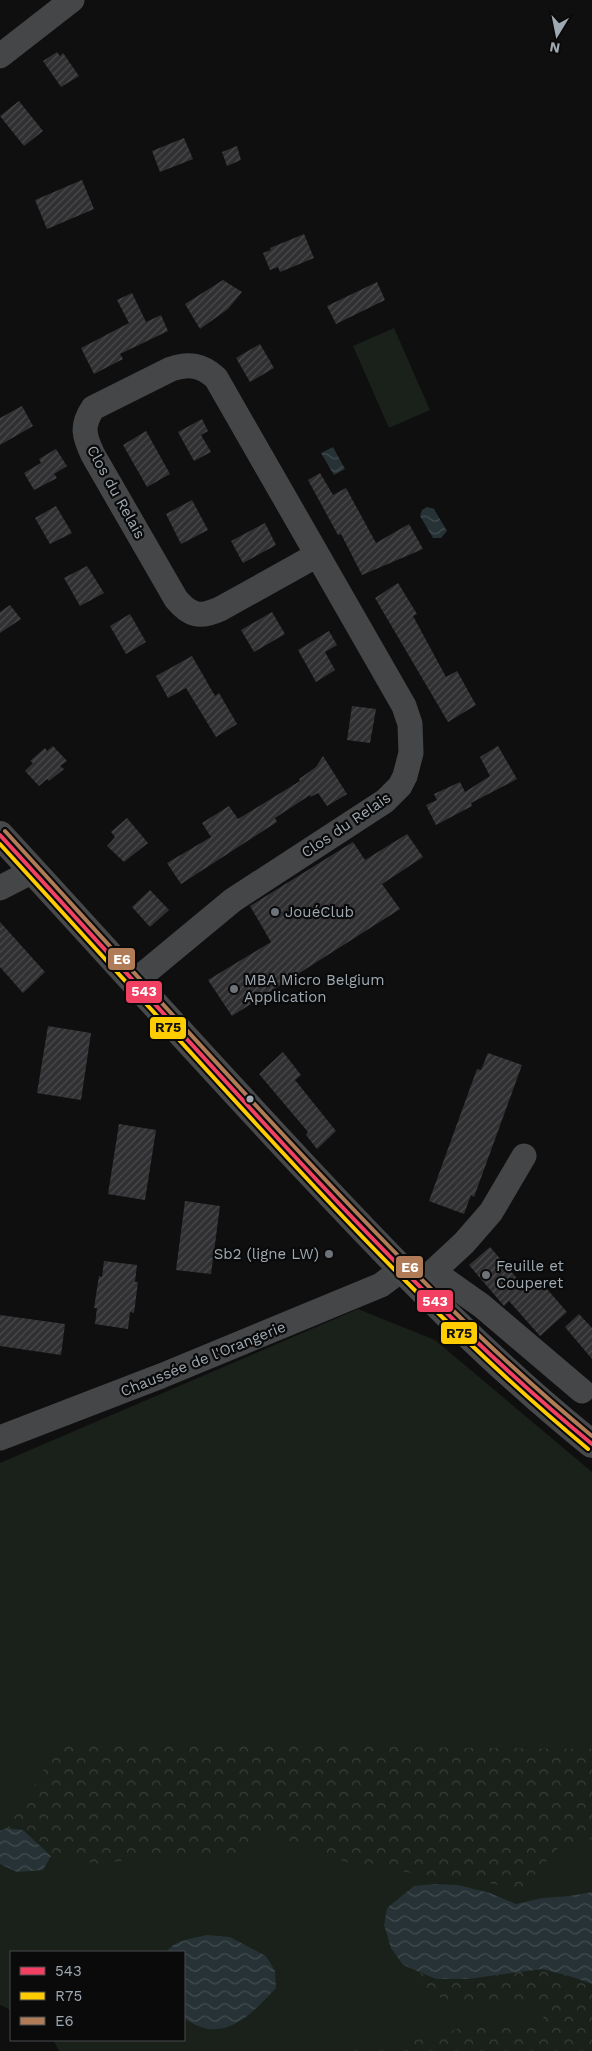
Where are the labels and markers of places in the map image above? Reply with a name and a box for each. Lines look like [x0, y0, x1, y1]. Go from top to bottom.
place label: JouéClub [285, 903, 354, 921]
marker: JouéClub [269, 906, 281, 918]
place label: MBA Micro Belgium Application [244, 971, 385, 1006]
marker: MBA Micro Belgium Application [228, 983, 240, 995]
unlabelled marker [245, 1094, 255, 1104]
place label: Sb2 (ligne LW) [214, 1245, 319, 1263]
marker: Sb2 (ligne LW) [323, 1248, 335, 1260]
place label: Feuille et Couperet [496, 1257, 565, 1292]
marker: Feuille et Couperet [480, 1269, 492, 1281]

